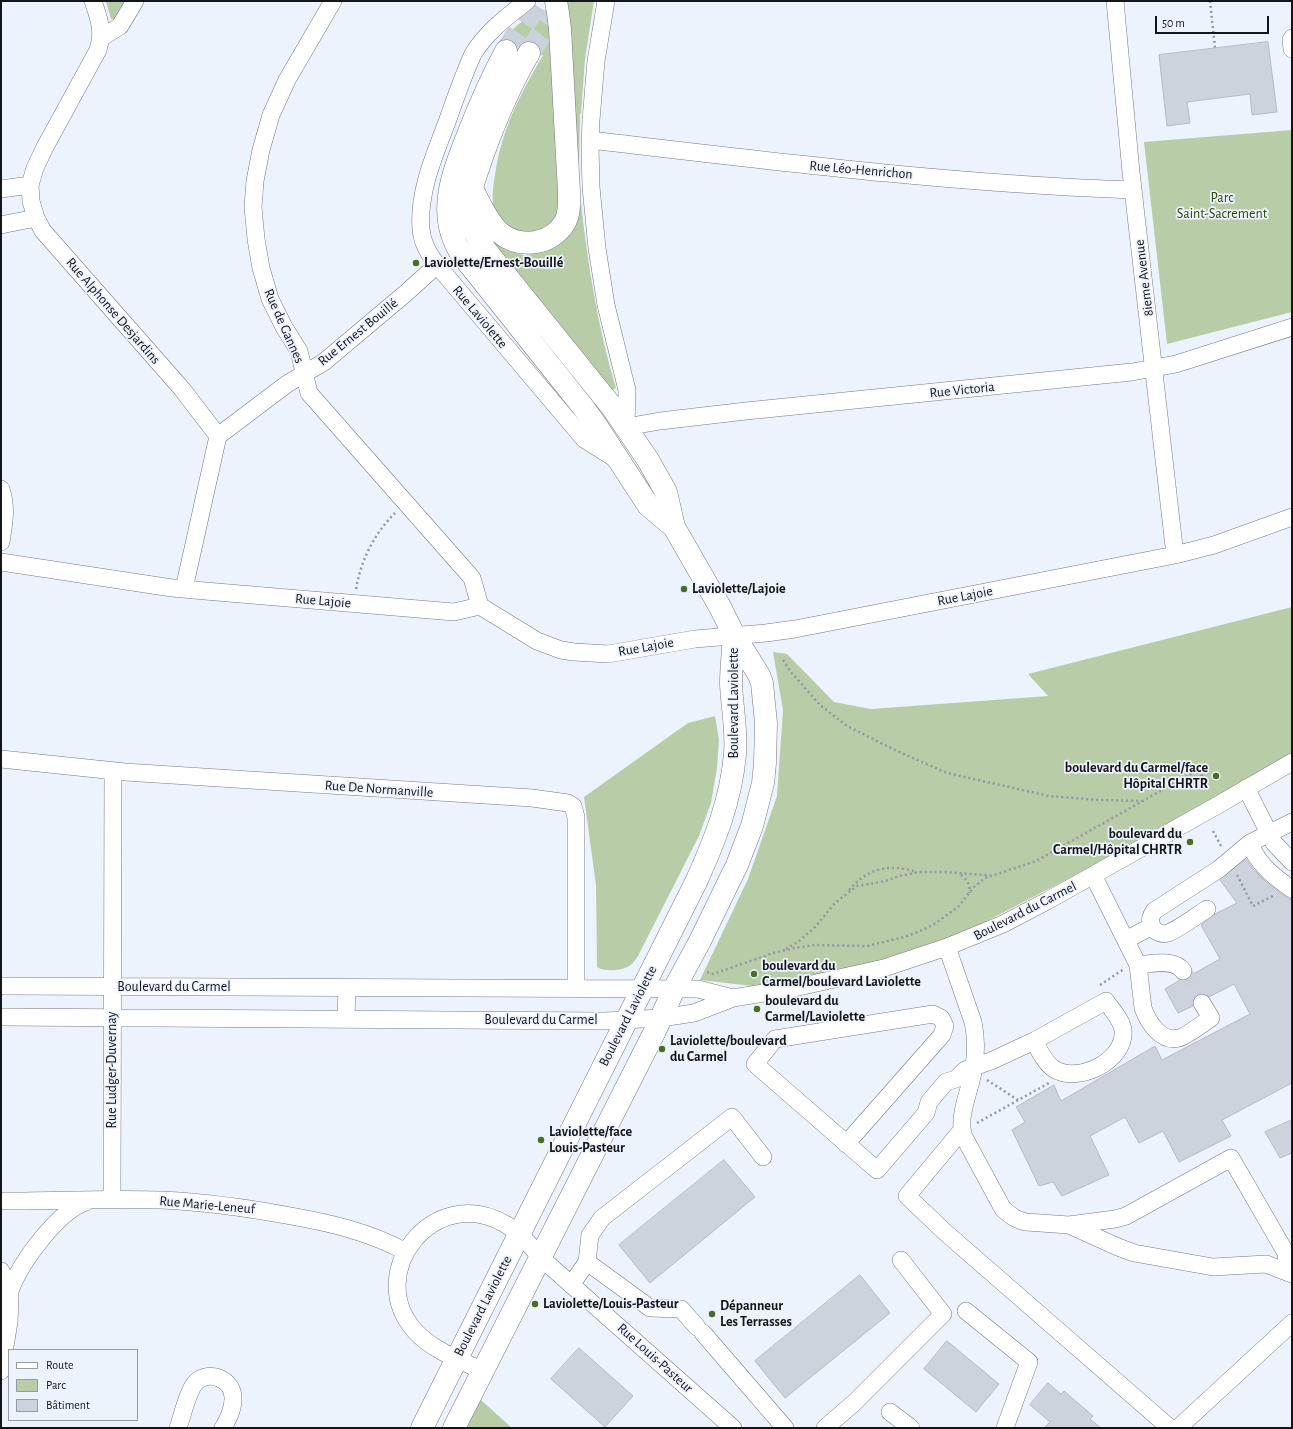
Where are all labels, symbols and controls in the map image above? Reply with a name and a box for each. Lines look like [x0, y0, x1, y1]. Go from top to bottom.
scale bar [1157, 8, 1271, 34]
text: 50 m [1162, 17, 1185, 29]
street label: Rue Léo-Henrichon [809, 157, 913, 183]
park label: Parc Saint-Sacrement [1177, 190, 1267, 222]
street label: 8ieme Avenue [1131, 239, 1157, 317]
street label: Rue Alphonse Desjardins [62, 254, 164, 368]
place label: Laviolette/Ernest-Bouillé [424, 255, 563, 271]
marker: Laviolette/Ernest-Bouillé [411, 258, 421, 268]
street label: Rue Laviolette [449, 282, 511, 352]
street label: Rue de Gannes [260, 286, 308, 366]
street label: Rue Ernest Bouillé [315, 295, 401, 369]
street label: Rue Victoria [929, 378, 995, 402]
place label: Laviolette/Lajoie [692, 581, 786, 597]
street label: Rue Lajoie [936, 582, 994, 610]
marker: Laviolette/Lajoie [679, 584, 689, 594]
street label: Rue Lajoie [294, 590, 352, 612]
street label: Rue Lajoie [617, 634, 675, 660]
street label: Boulevard Laviolette [726, 648, 742, 758]
place label: boulevard du Carmel/face Hôpital CHRTR [1065, 760, 1208, 792]
marker: boulevard du Carmel/face Hôpital CHRTR [1211, 771, 1221, 781]
street label: Rue De Normanville [324, 777, 434, 801]
place label: boulevard du Carmel/Hôpital CHRTR [1053, 826, 1182, 858]
marker: boulevard du Carmel/Hôpital CHRTR [1185, 837, 1195, 847]
street label: Boulevard du Carmel [971, 878, 1079, 944]
place label: boulevard du Carmel/boulevard Laviolette [762, 958, 921, 990]
street label: Boulevard Laviolette [595, 963, 661, 1069]
marker: boulevard du Carmel/boulevard Laviolette [749, 969, 759, 979]
street label: Boulevard du Carmel [117, 979, 231, 995]
place label: boulevard du Carmel/Laviolette [765, 993, 865, 1026]
marker: boulevard du Carmel/Laviolette [752, 1004, 762, 1014]
street label: Rue Ludger-Duvernay [104, 1012, 120, 1128]
street label: Boulevard du Carmel [484, 1012, 598, 1028]
place label: Laviolette/boulevard du Carmel [670, 1033, 787, 1066]
marker: Laviolette/boulevard du Carmel [657, 1044, 667, 1054]
place label: Laviolette/face Louis-Pasteur [549, 1124, 632, 1156]
marker: Laviolette/face Louis-Pasteur [536, 1135, 546, 1145]
street label: Rue Marie-Leneuf [159, 1192, 255, 1218]
street label: Boulevard Laviolette [450, 1253, 516, 1359]
place label: Laviolette/Louis-Pasteur [543, 1296, 679, 1312]
place label: Dépanneur Les Terrasses [720, 1298, 792, 1330]
marker: Laviolette/Louis-Pasteur [530, 1299, 540, 1309]
marker: Dépanneur Les Terrasses [707, 1309, 717, 1319]
street label: Rue Louis-Pasteur [614, 1320, 696, 1396]
legend [8, 1349, 138, 1421]
text: Route [46, 1359, 73, 1371]
text: Parc [46, 1379, 66, 1391]
text: Bâtiment [46, 1399, 90, 1411]

